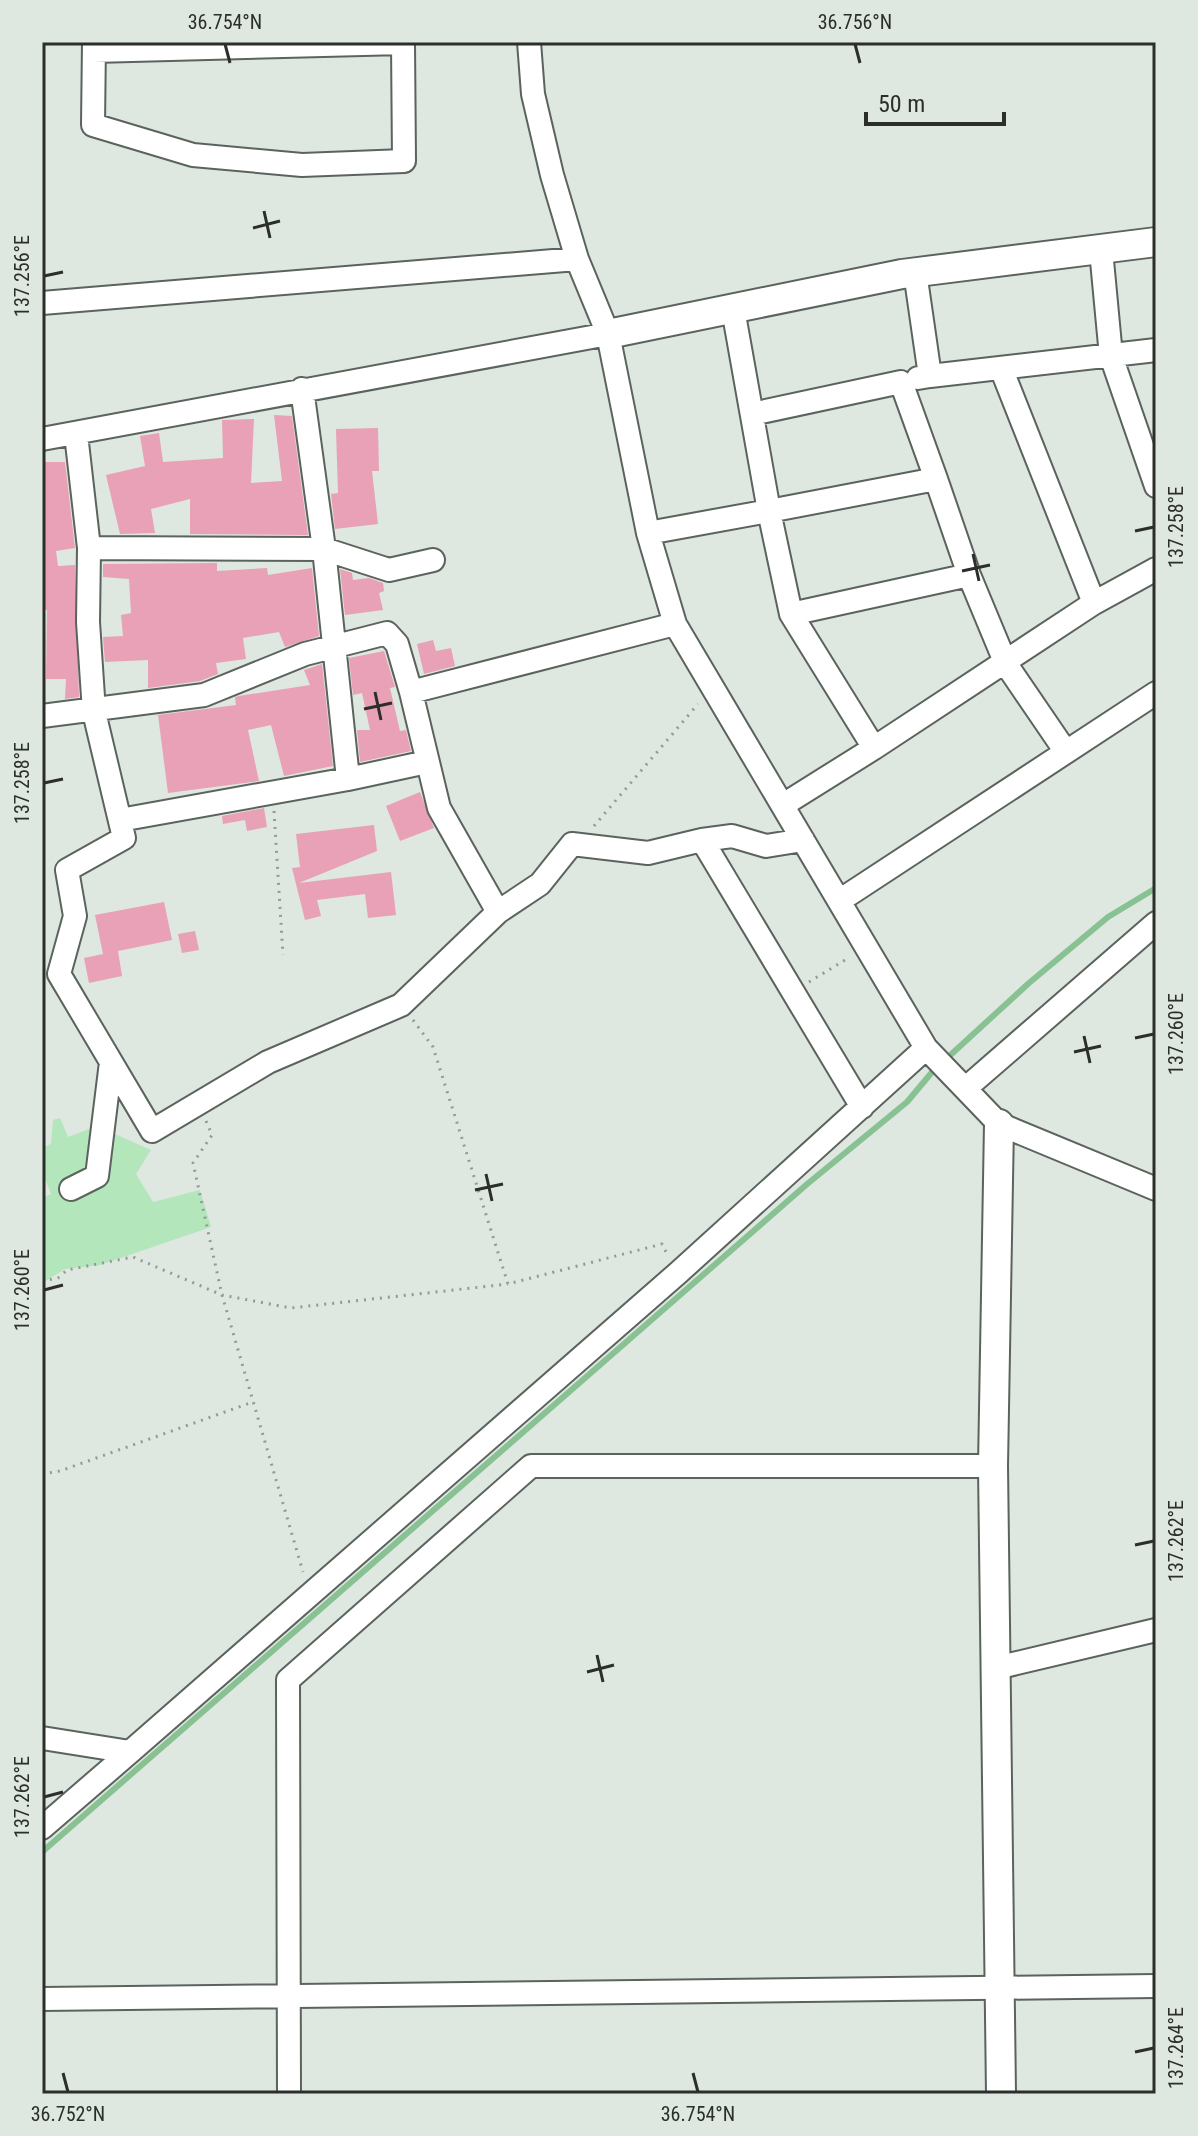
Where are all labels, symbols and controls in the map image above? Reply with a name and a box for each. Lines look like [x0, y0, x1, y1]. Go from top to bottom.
text: 36.754°N [188, 10, 262, 34]
text: 36.756°N [818, 10, 892, 34]
scale bar [866, 76, 1004, 126]
text: 50 m [878, 90, 925, 118]
text: 137.256°E [10, 235, 34, 317]
text: 137.258°E [1164, 486, 1188, 568]
text: 137.258°E [10, 742, 34, 824]
text: 137.260°E [1164, 993, 1188, 1075]
text: 137.260°E [10, 1249, 34, 1331]
text: 137.262°E [1164, 1500, 1188, 1582]
text: 137.262°E [10, 1756, 34, 1838]
text: 137.264°E [1164, 2007, 1188, 2089]
text: 36.752°N [31, 2102, 105, 2126]
text: 36.754°N [661, 2102, 735, 2126]

